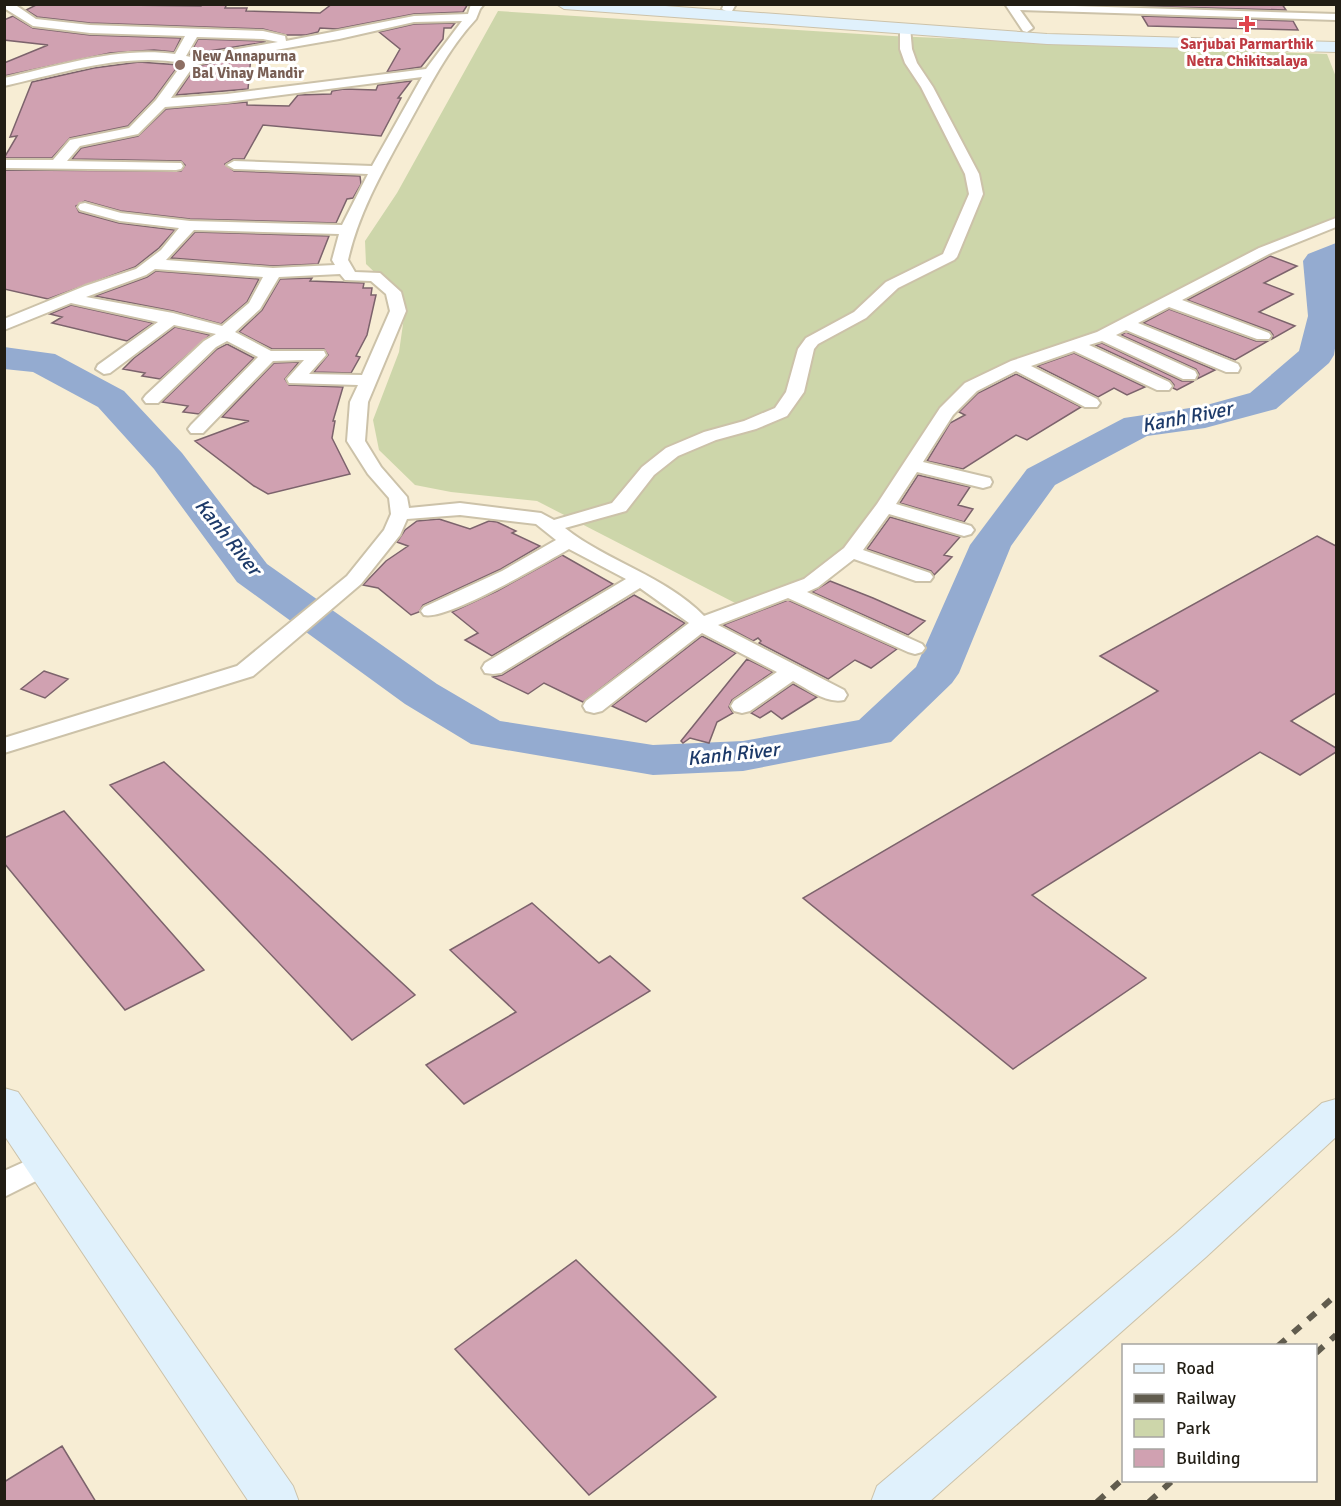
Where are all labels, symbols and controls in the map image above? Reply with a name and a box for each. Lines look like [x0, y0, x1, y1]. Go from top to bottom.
marker: Sarjubai Parmarthik Netra Chikitsalaya [1238, 15, 1256, 33]
place label: Sarjubai Parmarthik Netra Chikitsalaya [1180, 35, 1314, 70]
place label: New Annapurna Bal Vinay Mandir [192, 47, 304, 82]
marker: New Annapurna Bal Vinay Mandir [173, 58, 187, 72]
water label: Kanh River [1140, 395, 1237, 438]
water label: Kanh River [189, 494, 268, 583]
water label: Kanh River [686, 737, 783, 771]
legend [1122, 1344, 1317, 1482]
text: Road [1176, 1357, 1215, 1379]
text: Railway [1176, 1387, 1237, 1409]
text: Park [1176, 1417, 1211, 1439]
text: Building [1176, 1447, 1240, 1469]

